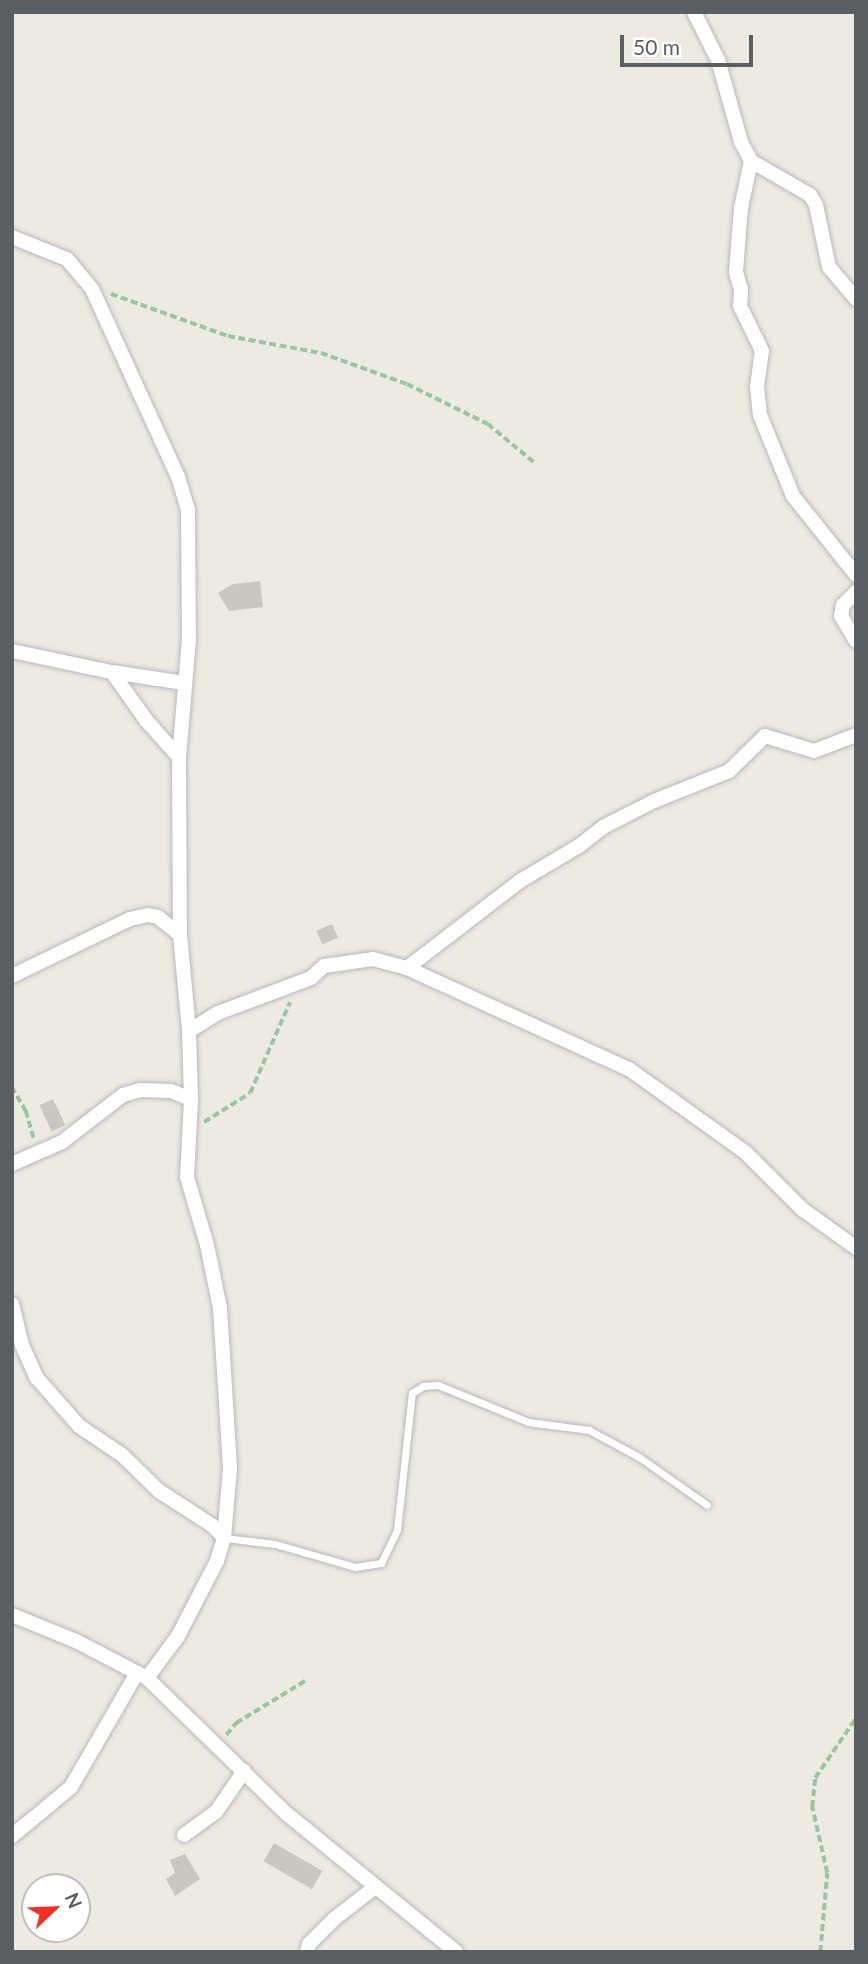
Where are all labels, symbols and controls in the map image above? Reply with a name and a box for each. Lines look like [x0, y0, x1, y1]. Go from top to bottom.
scale bar [623, 21, 756, 65]
text: 50 m [633, 34, 680, 59]
north arrow [21, 1873, 91, 1943]
text: N [61, 1889, 87, 1912]

